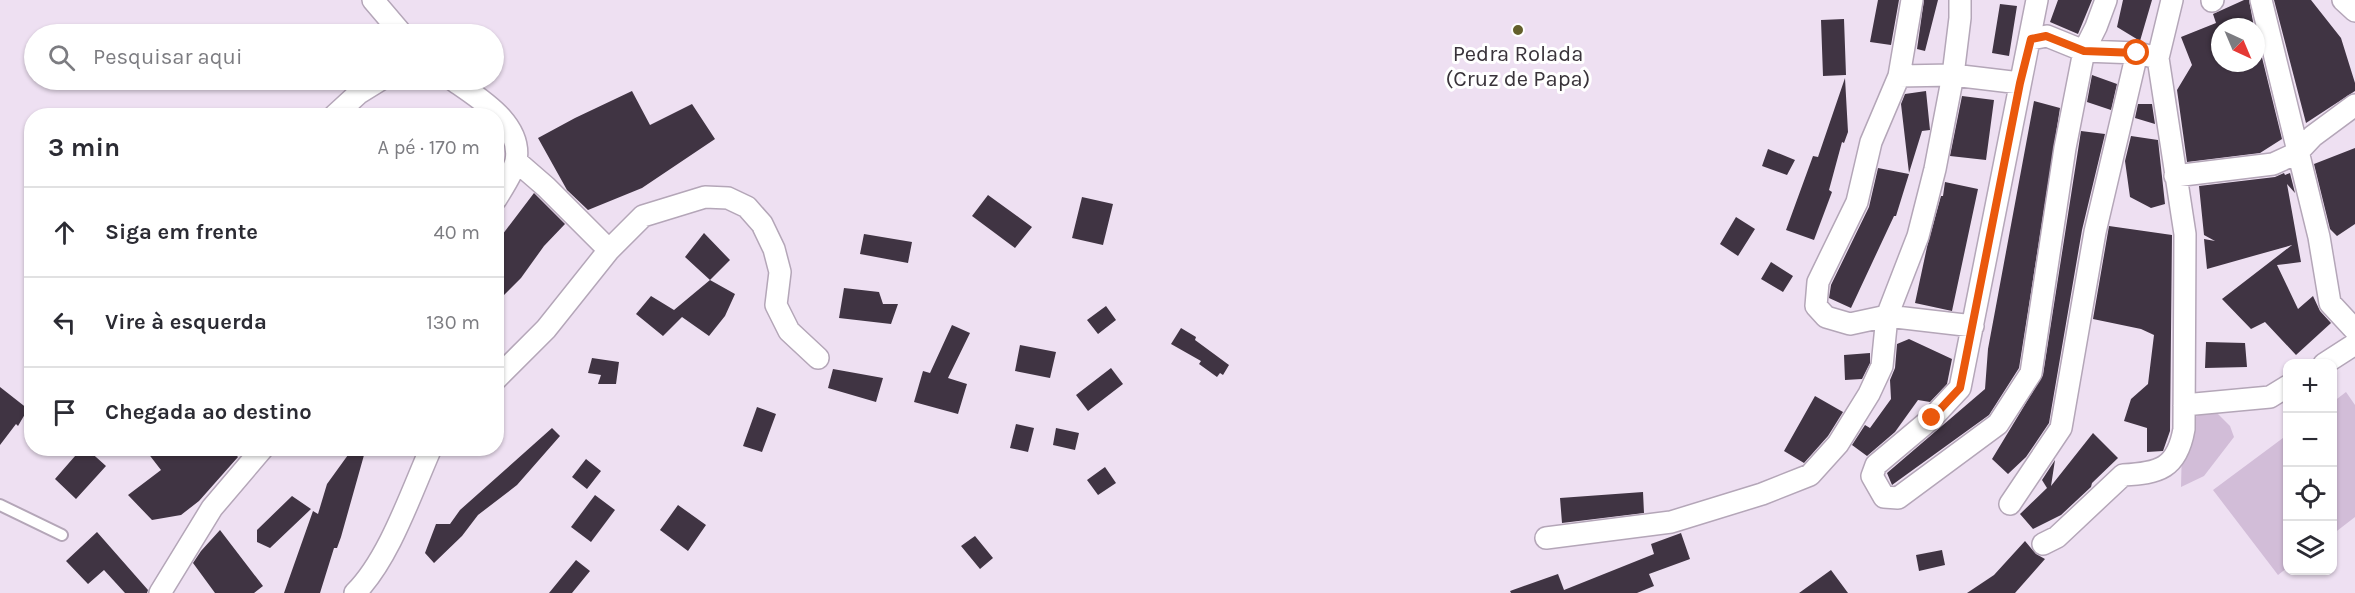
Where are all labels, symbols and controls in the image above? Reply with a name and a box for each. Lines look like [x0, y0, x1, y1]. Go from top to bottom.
north arrow [2211, 18, 2265, 72]
marker: Pedra Rolada (Cruz de Papa) [1511, 23, 1525, 37]
search box [24, 24, 504, 90]
route start [2123, 39, 2149, 65]
icon: search [45, 41, 78, 74]
place label: Pedra Rolada (Cruz de Papa) [1446, 41, 1590, 92]
text: Pesquisar aqui [93, 44, 242, 70]
text: 3 min [48, 132, 120, 163]
text: A pé · 170 m [377, 136, 480, 159]
icon: ahead [48, 216, 81, 249]
text: Siga em frente [105, 219, 258, 245]
text: 40 m [434, 221, 480, 244]
icon: left [48, 306, 81, 339]
text: Vire à esquerda [105, 309, 267, 335]
text: 130 m [426, 311, 480, 334]
map controls [2283, 359, 2337, 575]
button: + [2283, 359, 2337, 413]
icon: arrive [48, 396, 81, 429]
text: Chegada ao destino [105, 399, 312, 425]
route end [1918, 404, 1944, 430]
button: − [2283, 413, 2337, 467]
button: locate [2283, 467, 2337, 521]
button: layers [2283, 521, 2337, 575]

